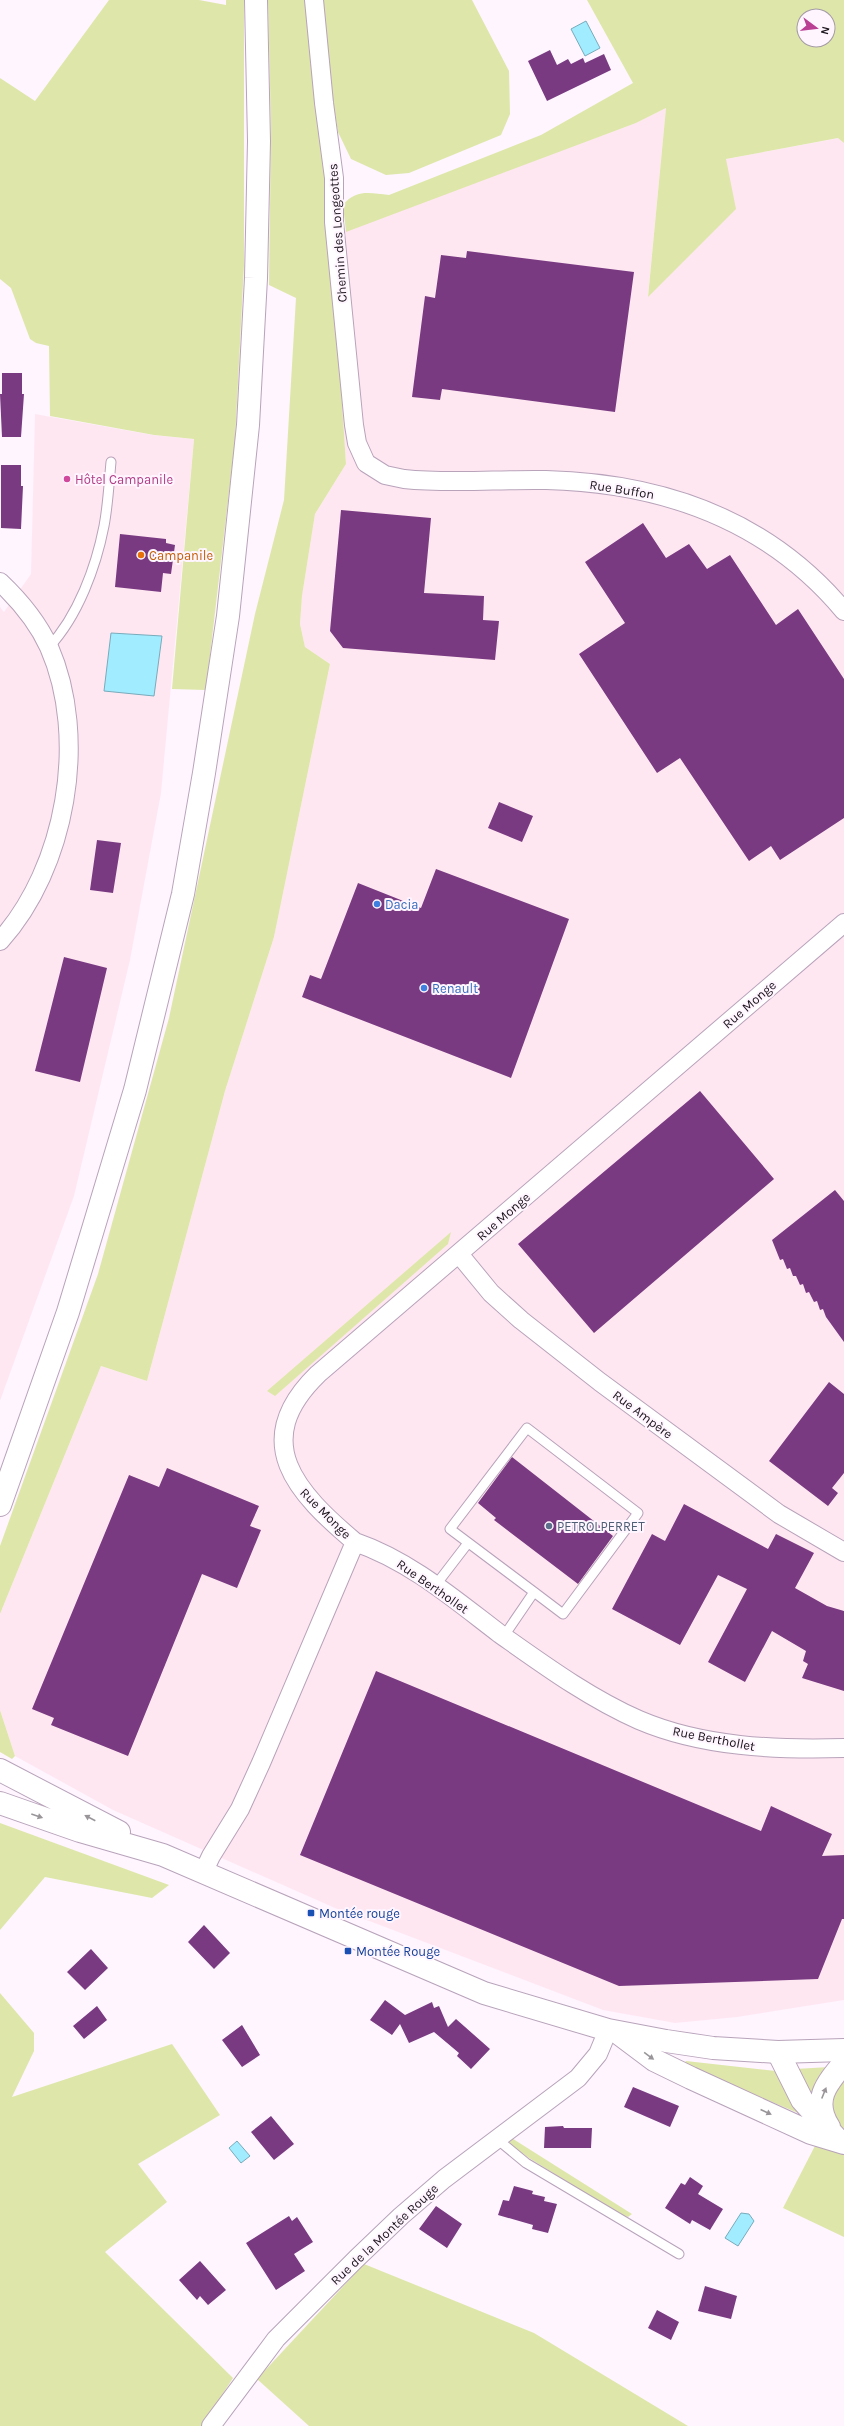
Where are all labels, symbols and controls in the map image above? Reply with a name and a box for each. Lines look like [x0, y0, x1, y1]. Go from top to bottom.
north arrow [796, 8, 836, 48]
text: N [818, 25, 832, 36]
street label: Chemin des Longeottes [325, 163, 350, 303]
place label: Hôtel Campanile [75, 472, 173, 487]
marker: Hôtel Campanile [62, 474, 72, 484]
street label: Rue Buffon [588, 477, 655, 502]
place label: Campanile [149, 548, 213, 563]
marker: Campanile [136, 550, 146, 560]
place label: Dacia [385, 897, 418, 912]
marker: Dacia [372, 899, 382, 909]
street label: Rue Monge [720, 977, 779, 1032]
place label: Renault [432, 981, 478, 996]
marker: Renault [419, 983, 429, 993]
street label: Rue Monge [474, 1189, 533, 1244]
street label: Rue Ampère [610, 1387, 676, 1442]
street label: Rue Monge [297, 1485, 354, 1542]
place label: PETROLPERRET [557, 1519, 645, 1534]
marker: PETROLPERRET [544, 1521, 554, 1531]
street label: Rue Berthollet [394, 1556, 471, 1617]
street label: Rue Berthollet [671, 1723, 757, 1754]
one-way arrow [31, 1814, 43, 1820]
one-way arrow [85, 1814, 96, 1821]
place label: Montée rouge [319, 1906, 400, 1921]
marker: Montée rouge [306, 1908, 316, 1918]
place label: Montée Rouge [356, 1944, 441, 1959]
marker: Montée Rouge [343, 1946, 353, 1956]
one-way arrow [644, 2052, 655, 2060]
one-way arrow [822, 2086, 828, 2098]
one-way arrow [761, 2110, 773, 2116]
street label: Rue de la Montée Rouge [328, 2181, 441, 2288]

